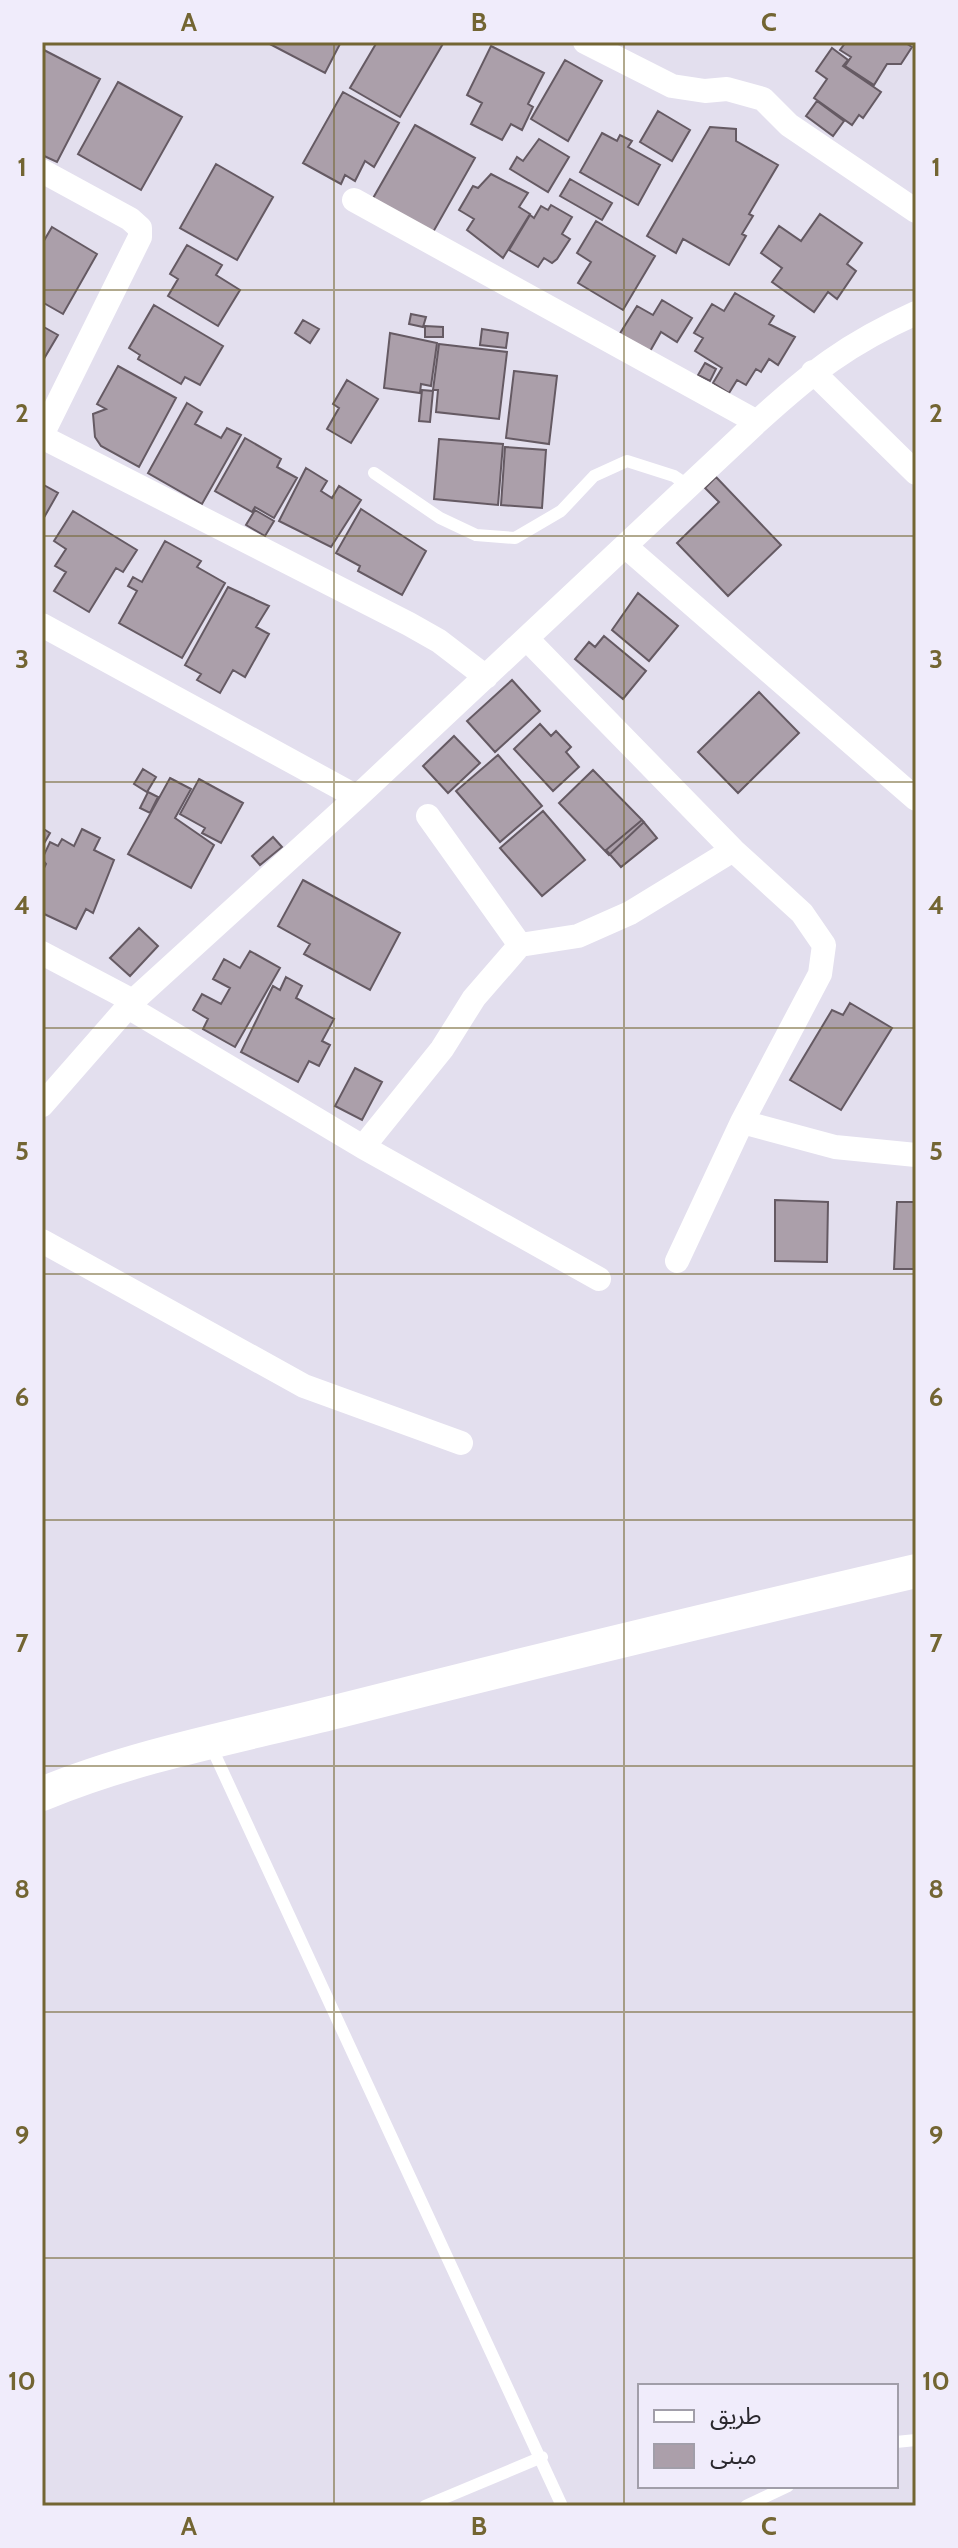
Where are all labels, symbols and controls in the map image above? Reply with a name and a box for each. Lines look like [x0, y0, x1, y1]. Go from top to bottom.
text: A [181, 6, 198, 38]
text: B [471, 6, 487, 38]
text: C [761, 6, 777, 38]
text: 1 [17, 151, 27, 183]
text: 1 [931, 151, 941, 183]
text: 2 [15, 397, 29, 429]
text: 2 [929, 397, 943, 429]
text: 3 [15, 643, 29, 675]
text: 3 [929, 643, 943, 675]
text: 4 [14, 889, 30, 921]
text: 4 [928, 889, 944, 921]
text: 5 [15, 1135, 29, 1167]
text: 5 [929, 1135, 943, 1167]
text: 6 [15, 1381, 29, 1413]
text: 6 [929, 1381, 943, 1413]
text: 7 [15, 1627, 29, 1659]
text: 7 [929, 1627, 943, 1659]
text: 8 [14, 1873, 30, 1905]
text: 8 [928, 1873, 944, 1905]
text: 9 [15, 2119, 29, 2151]
text: 9 [929, 2119, 943, 2151]
text: 10 [8, 2365, 36, 2397]
text: 10 [922, 2365, 950, 2397]
legend [638, 2384, 898, 2488]
text: طريق [710, 2401, 762, 2431]
text: مبنى [710, 2441, 757, 2470]
text: A [181, 2510, 198, 2542]
text: B [471, 2510, 487, 2542]
text: C [761, 2510, 777, 2542]

